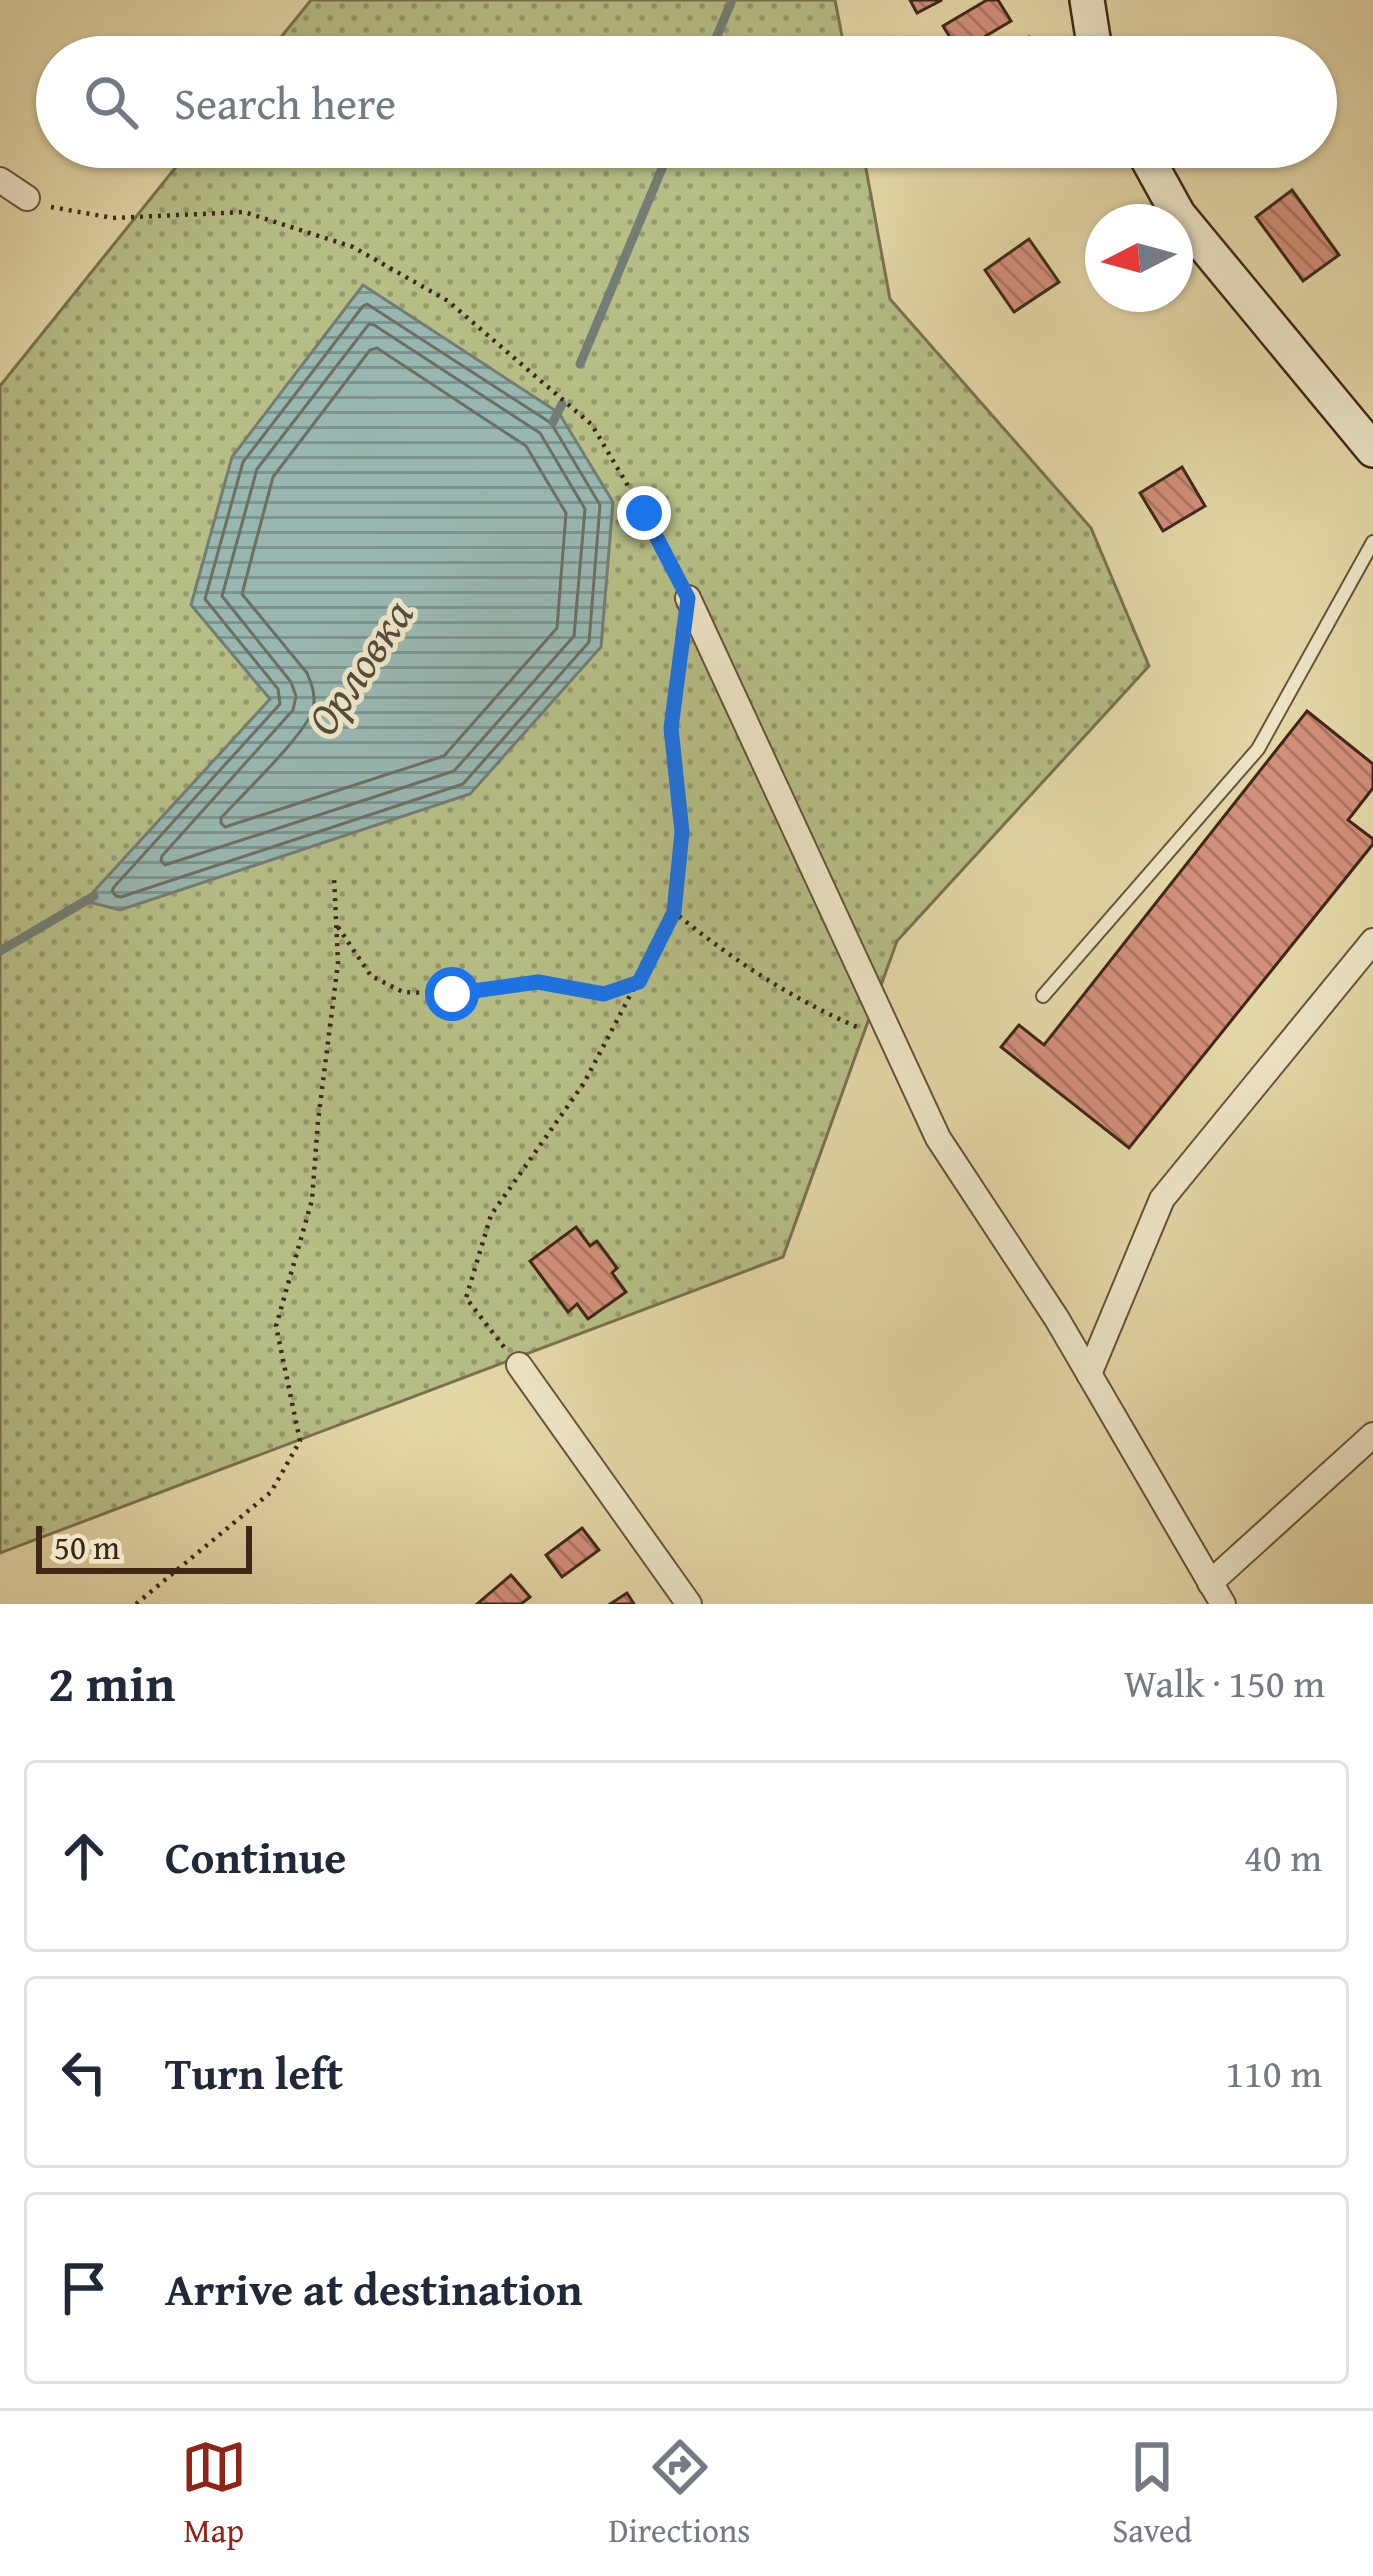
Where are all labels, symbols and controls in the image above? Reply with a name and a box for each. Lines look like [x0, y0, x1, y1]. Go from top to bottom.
search box [36, 36, 1337, 168]
icon: search [78, 69, 144, 135]
text: Search here [174, 70, 396, 135]
north arrow [1085, 204, 1193, 312]
route end [617, 486, 671, 540]
water label: Орловка [289, 585, 428, 748]
route start [425, 967, 479, 1021]
scale bar [36, 1520, 252, 1573]
text: 50 m [54, 1523, 120, 1571]
text: 2 min [48, 1645, 175, 1720]
text: Walk · 150 m [1124, 1654, 1325, 1711]
icon: ahead [51, 1823, 117, 1889]
text: Continue [165, 1824, 346, 1889]
text: 40 m [1244, 1828, 1322, 1885]
icon: left [51, 2039, 117, 2105]
text: Turn left [165, 2040, 343, 2105]
text: 110 m [1225, 2044, 1322, 2101]
icon: arrive [51, 2255, 117, 2321]
text: Arrive at destination [165, 2256, 583, 2321]
tab: Map [181, 2434, 247, 2554]
tab: Directions [609, 2434, 750, 2554]
tab: Saved [1112, 2434, 1192, 2554]

